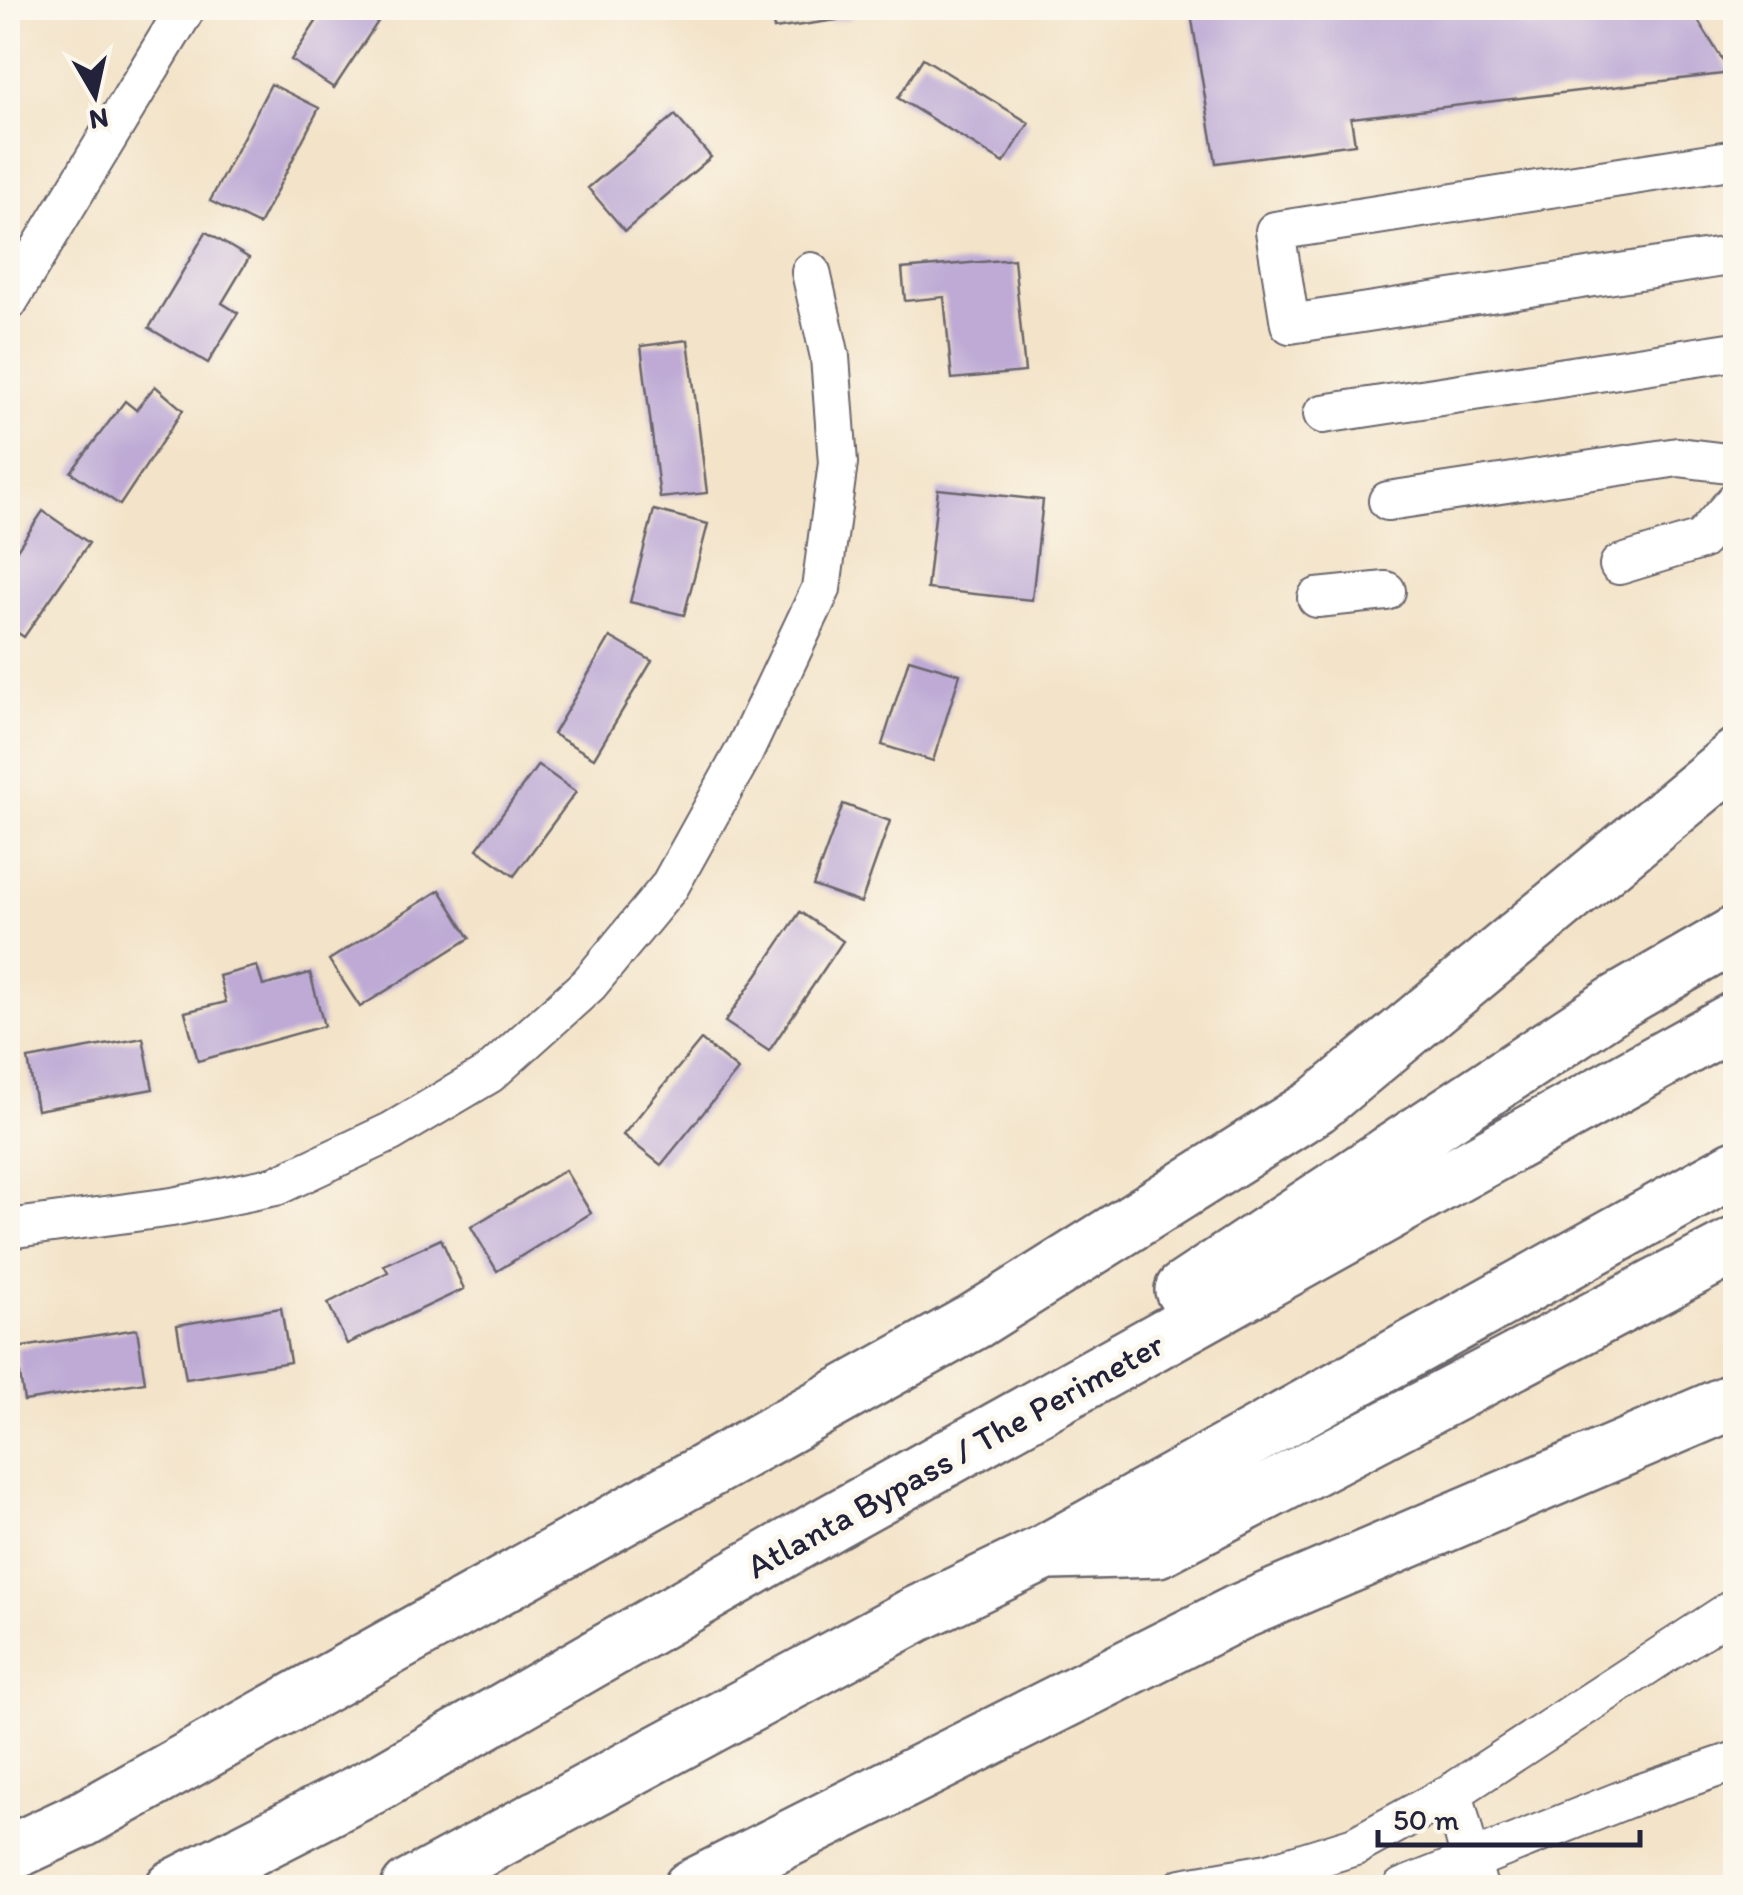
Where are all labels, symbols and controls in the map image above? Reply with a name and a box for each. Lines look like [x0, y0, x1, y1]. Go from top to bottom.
north arrow [45, 45, 145, 145]
text: N [87, 101, 111, 138]
street label: Atlanta Bypass / The Perimeter [739, 1323, 1171, 1587]
scale bar [1378, 1785, 1640, 1847]
text: 50 m [1393, 1801, 1459, 1838]

